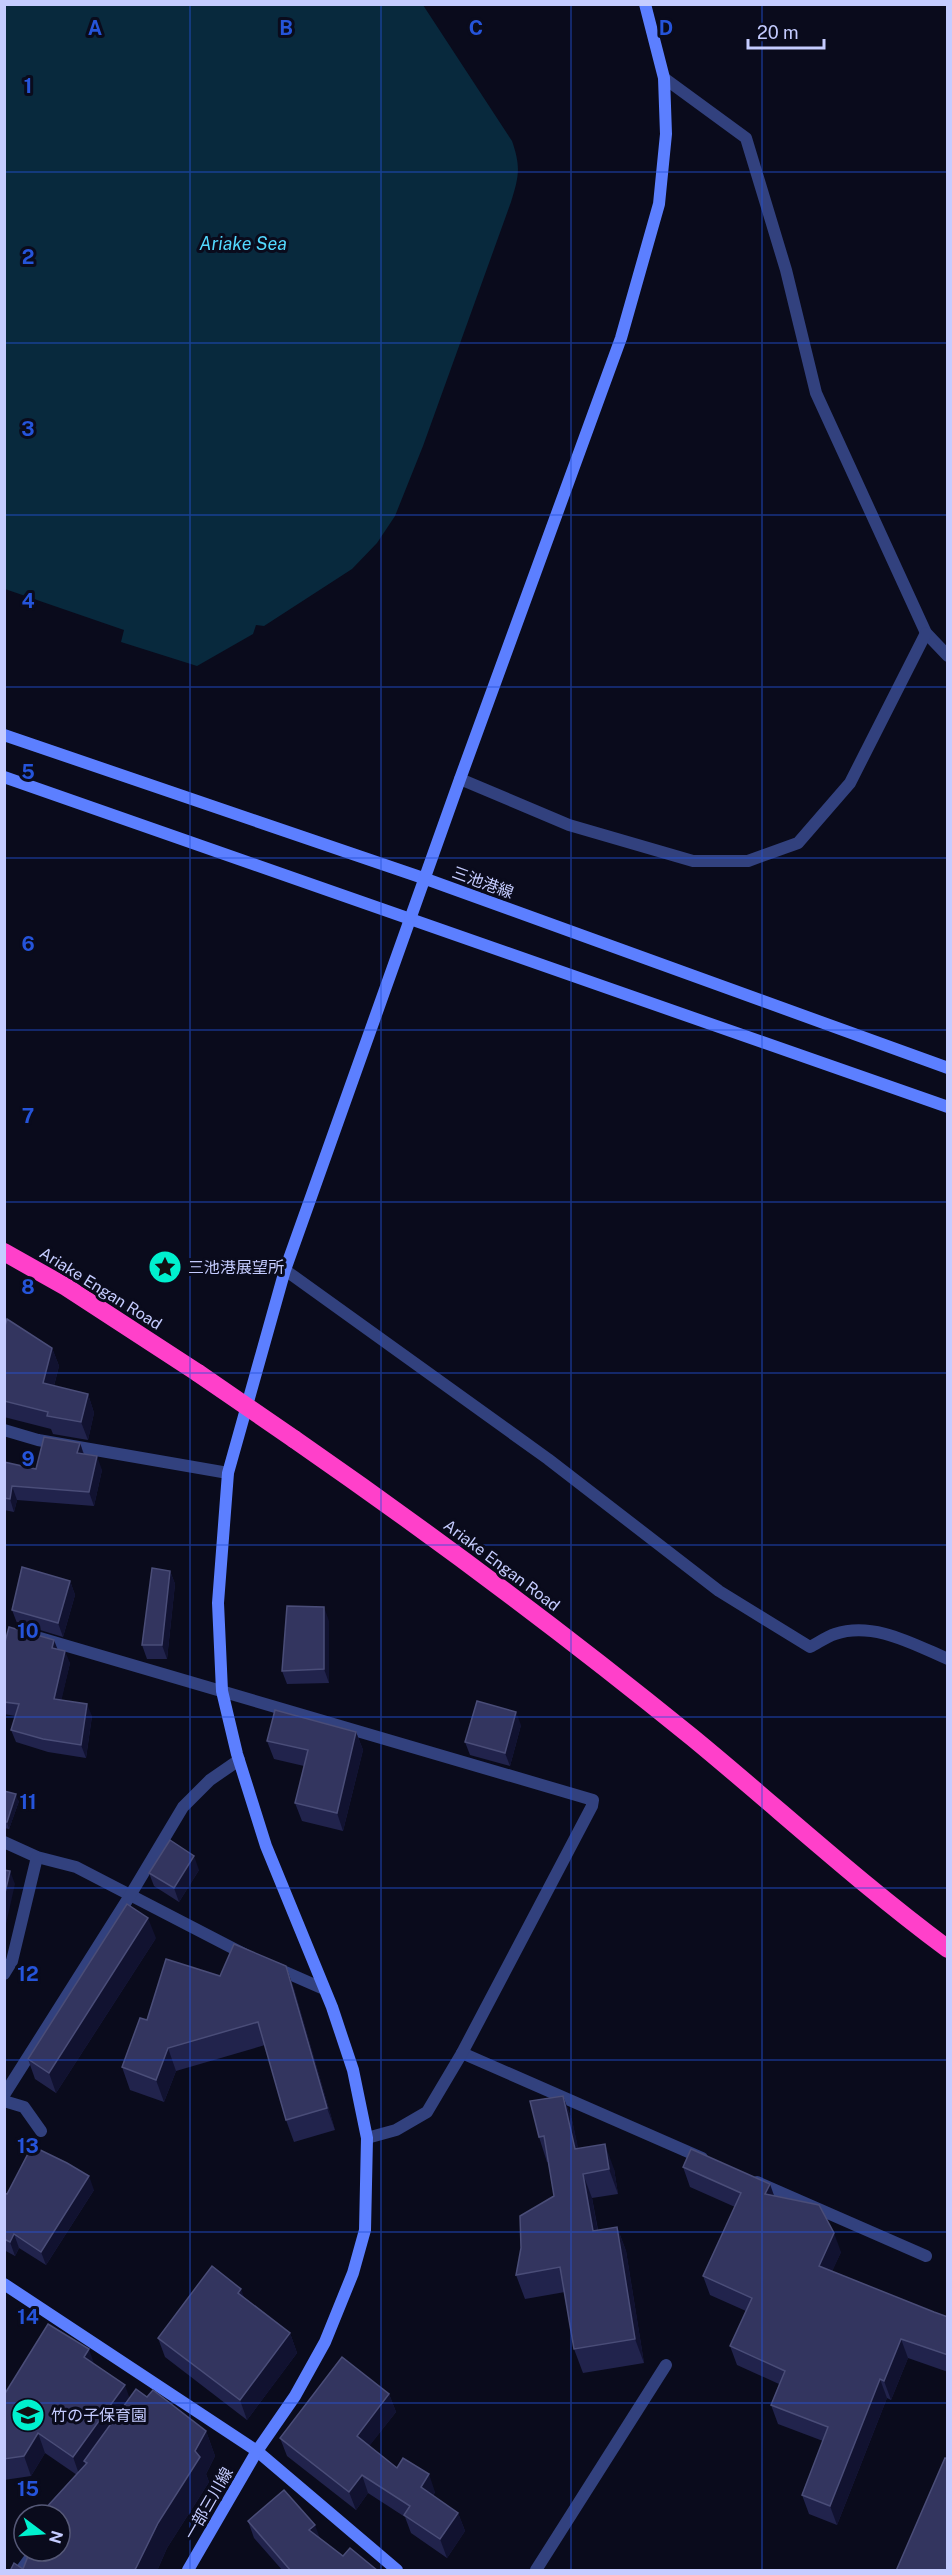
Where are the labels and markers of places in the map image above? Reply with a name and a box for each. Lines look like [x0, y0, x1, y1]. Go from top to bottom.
place icon: 三池港展望所 [147, 1249, 183, 1285]
place label: 三池港展望所 [188, 1258, 284, 1277]
school or university icon: 竹の子保育園 [10, 2397, 46, 2433]
place label: 竹の子保育園 [51, 2406, 147, 2425]

